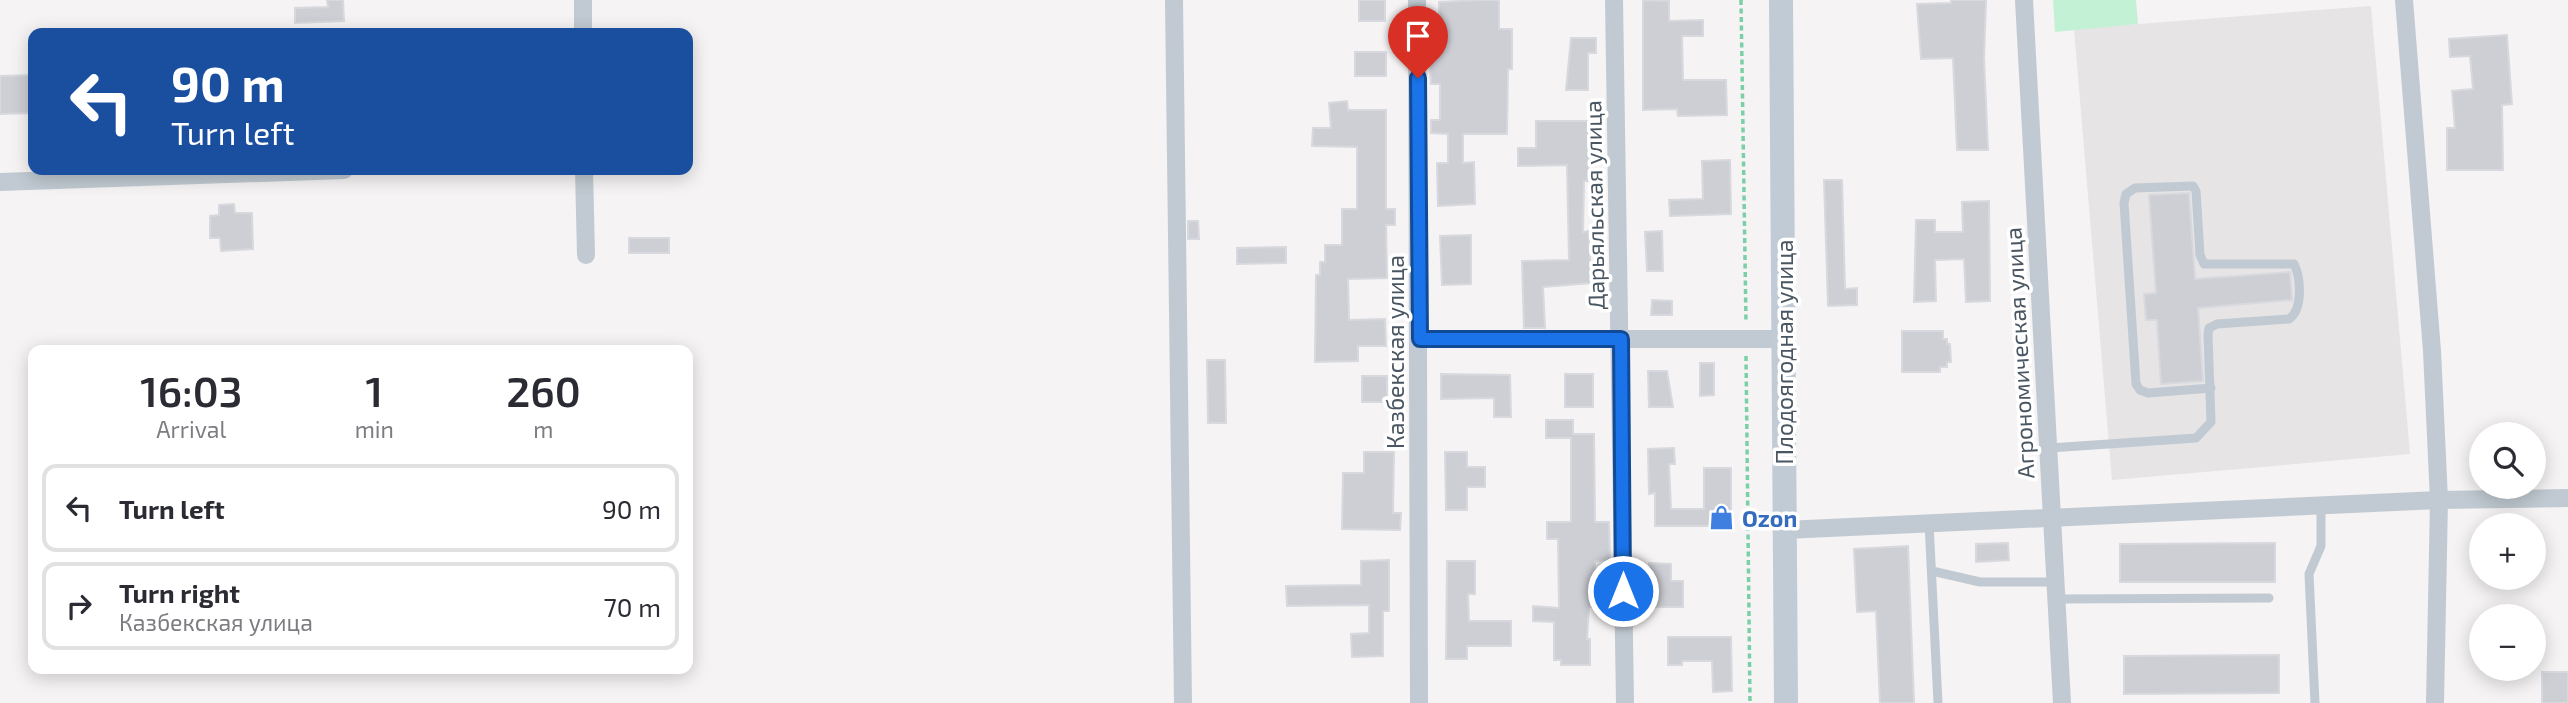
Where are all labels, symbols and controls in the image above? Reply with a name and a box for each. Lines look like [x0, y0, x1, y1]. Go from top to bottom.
pin [1388, 6, 1448, 78]
icon: arrive [1399, 17, 1437, 55]
text: 90 m [171, 53, 285, 112]
icon: left [56, 56, 147, 147]
street label: Дарьяльская улица [1578, 100, 1611, 310]
text: Turn left [171, 113, 295, 151]
street label: Агрономическая улица [1998, 227, 2041, 479]
street label: Плодоягодная улица [1770, 240, 1799, 464]
street label: Казбекская улица [1381, 255, 1410, 449]
text: 16:03 [140, 365, 242, 415]
text: 1 [365, 365, 383, 415]
text: 260 [506, 365, 581, 415]
text: Arrival [156, 415, 226, 443]
text: min [355, 415, 394, 443]
text: m [533, 415, 553, 443]
map controls [2469, 422, 2546, 681]
button: search [2469, 422, 2546, 499]
icon: left [60, 489, 98, 527]
text: Turn left [119, 493, 225, 524]
text: 90 m [602, 493, 661, 524]
shop icon: Ozon [1708, 504, 1736, 532]
place label: Ozon [1742, 504, 1797, 532]
button: + [2469, 513, 2546, 590]
position arrow [1586, 554, 1660, 628]
text: Turn right [119, 577, 240, 608]
icon: right [60, 587, 98, 625]
text: 70 m [603, 591, 661, 622]
button: − [2469, 604, 2546, 681]
text: Казбекская улица [119, 608, 313, 636]

